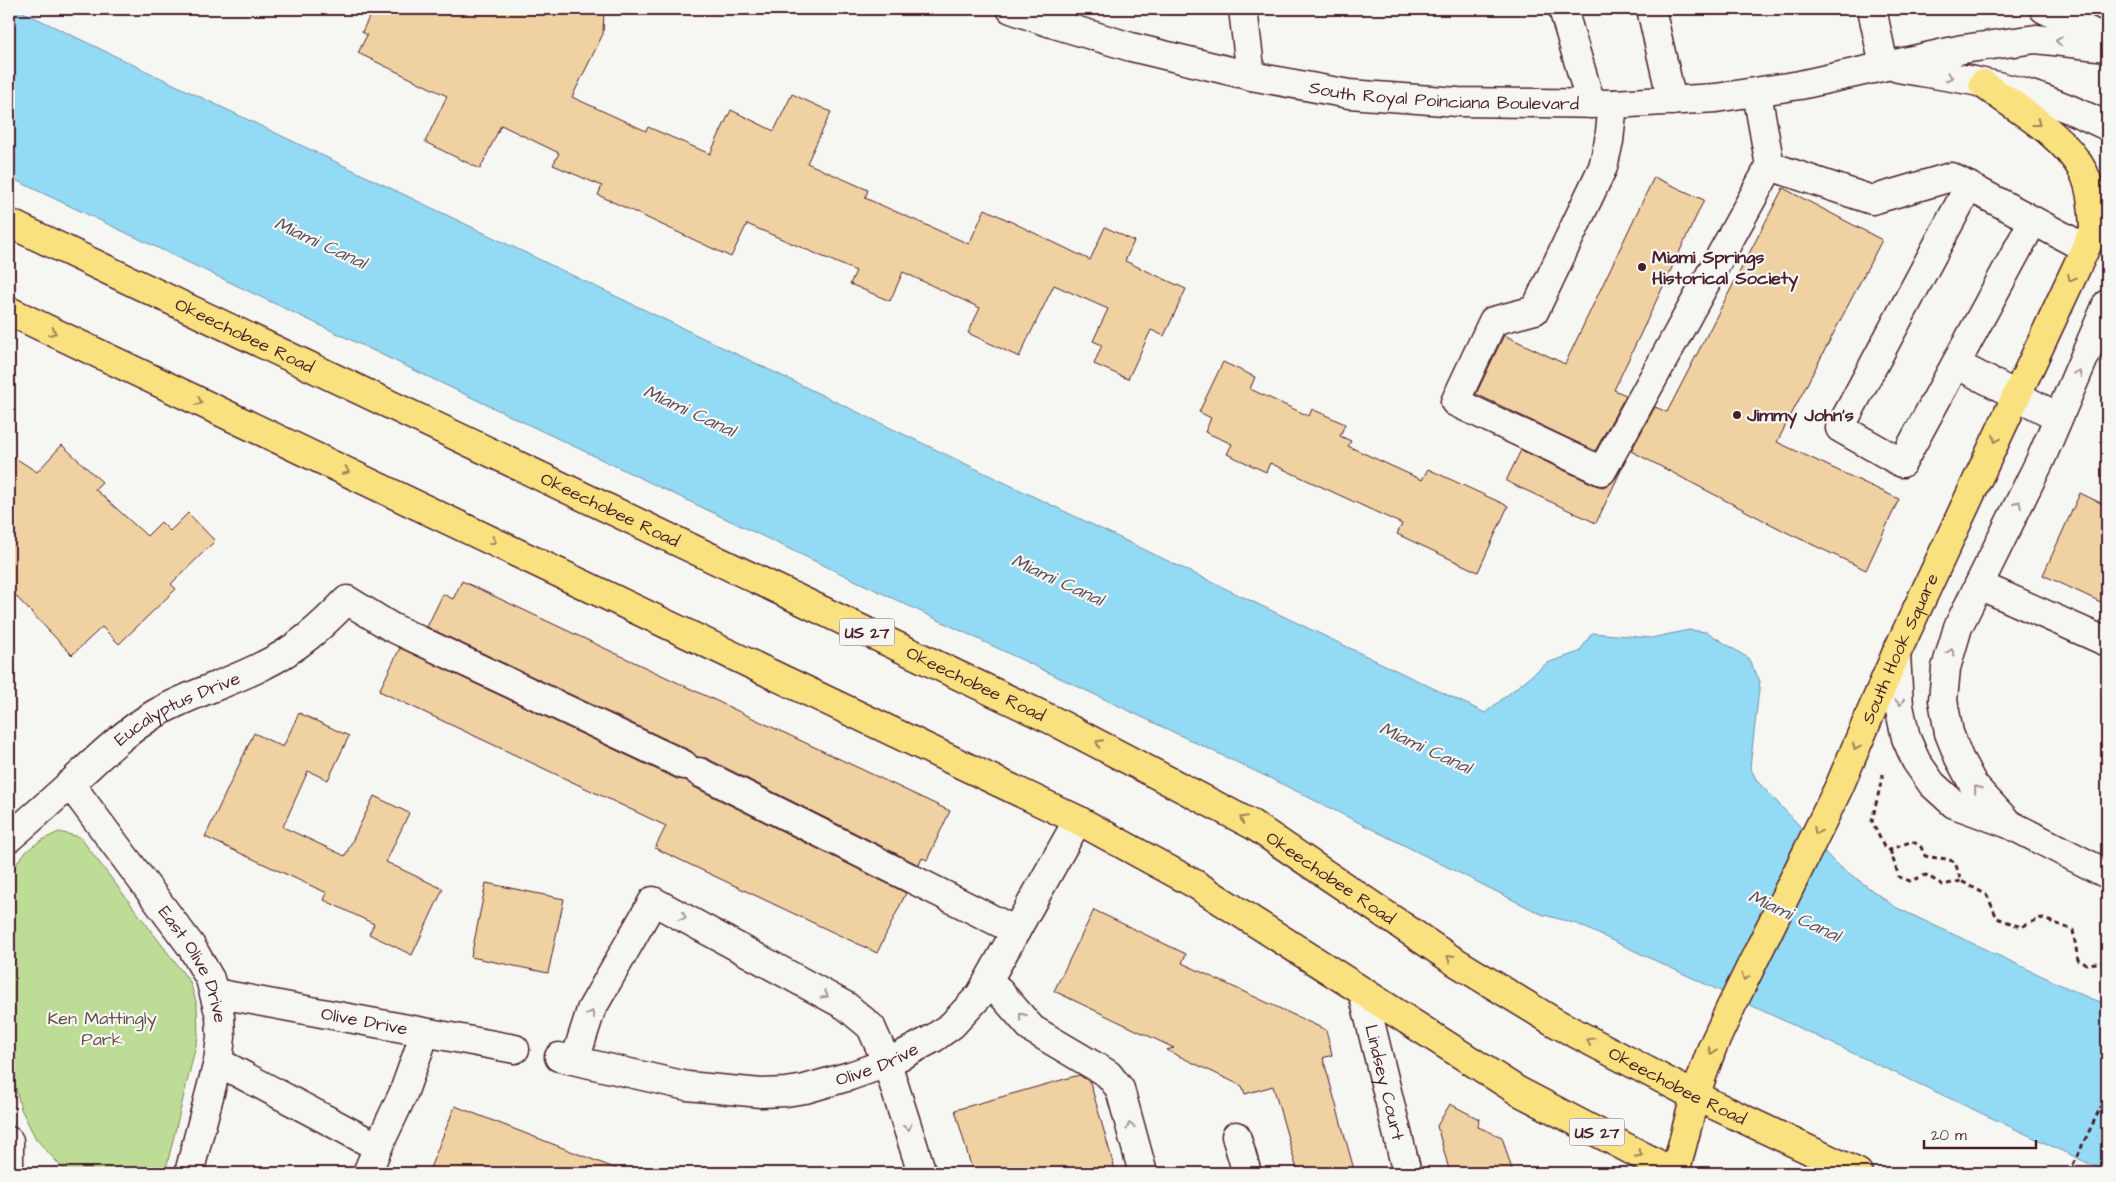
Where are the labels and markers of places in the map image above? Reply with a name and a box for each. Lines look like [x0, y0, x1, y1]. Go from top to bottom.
place label: Miami Springs Historical Society [1652, 245, 1798, 292]
marker: Miami Springs Historical Society [1636, 261, 1648, 273]
place label: Jimmy John's [1746, 403, 1854, 429]
marker: Jimmy John's [1731, 409, 1743, 421]

